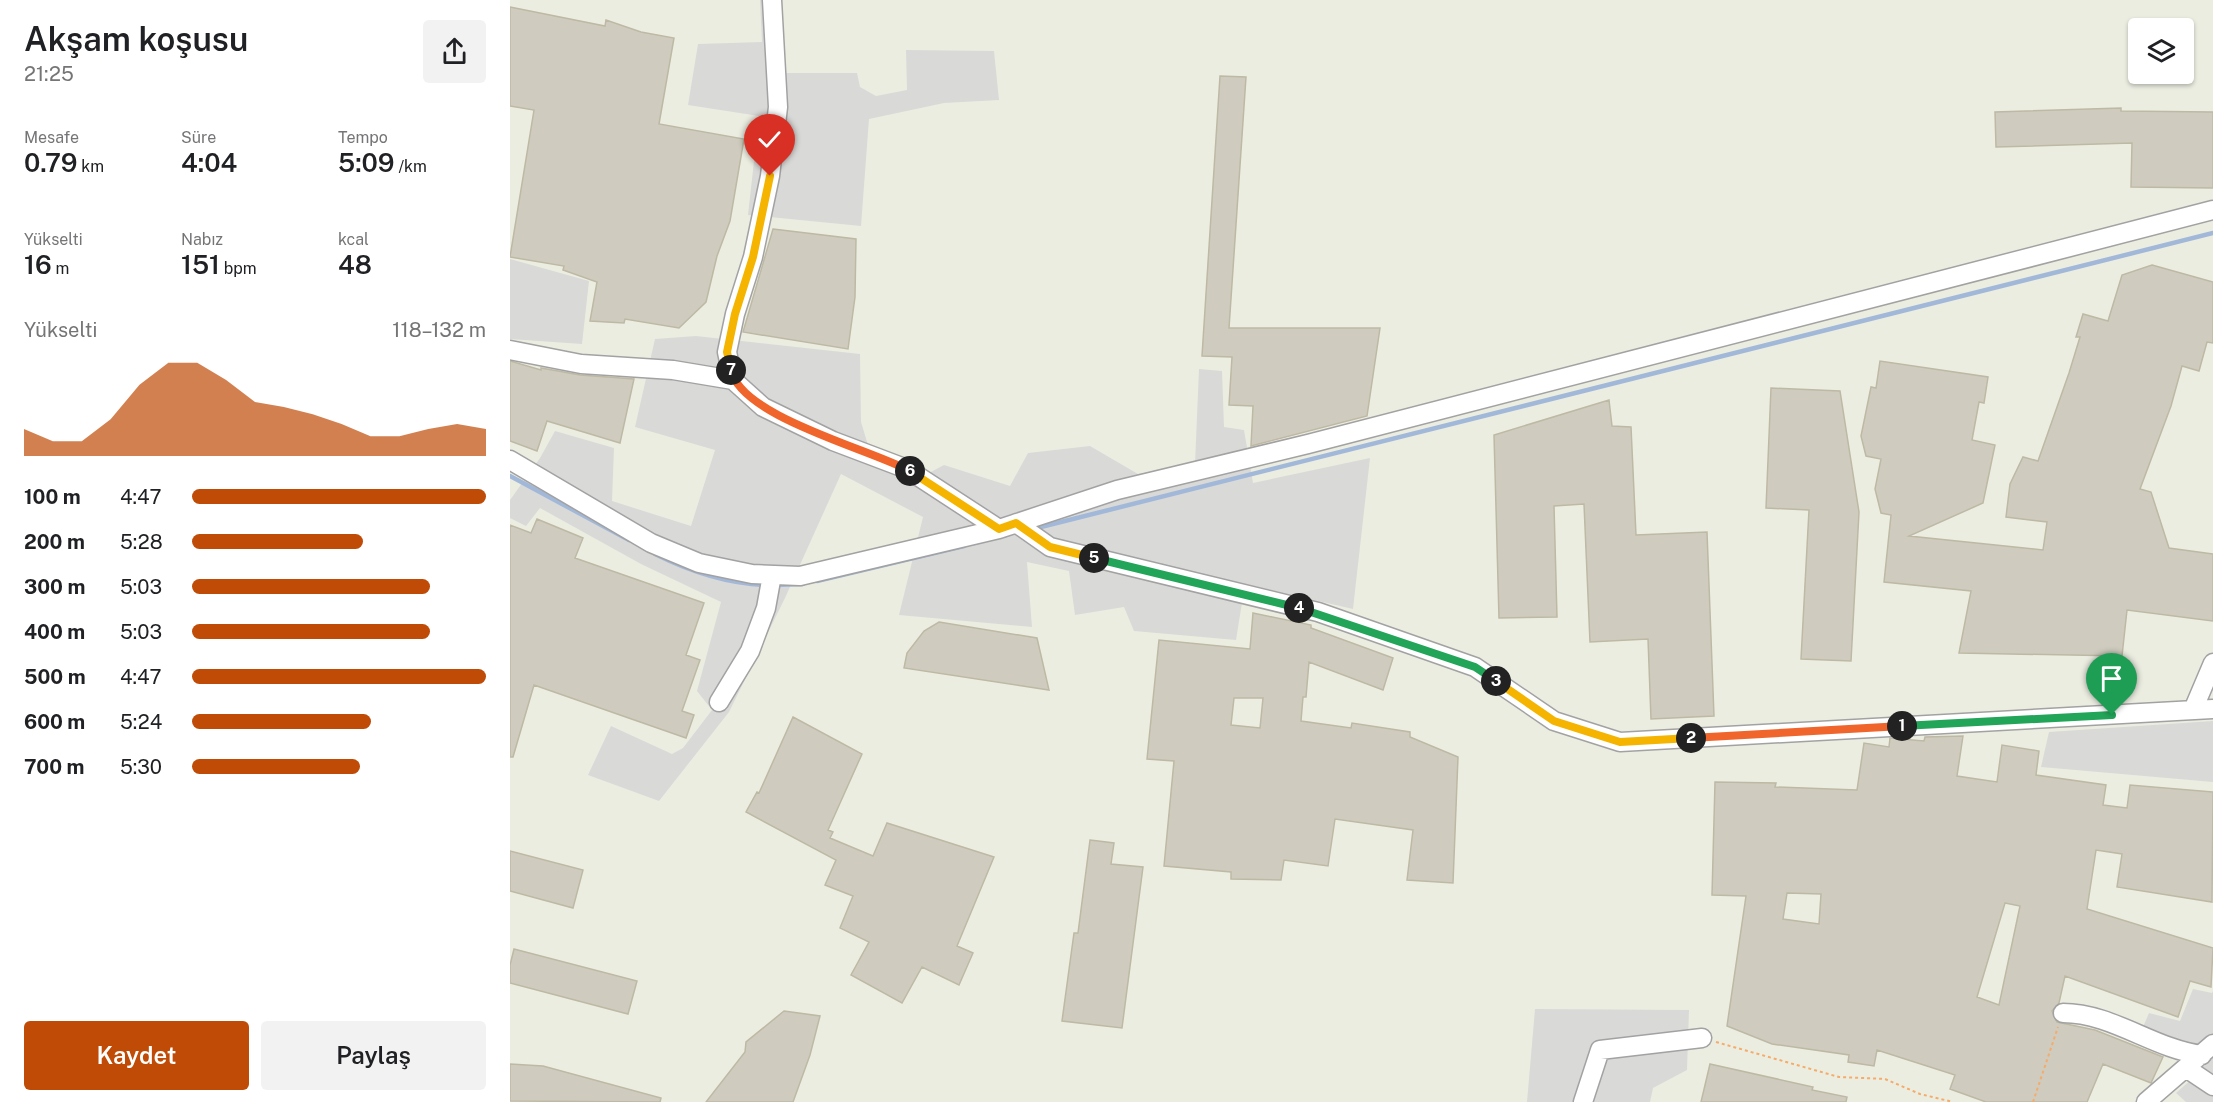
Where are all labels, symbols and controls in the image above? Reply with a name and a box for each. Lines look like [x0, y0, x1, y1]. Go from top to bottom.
map controls [2128, 18, 2194, 84]
button: layers [2128, 18, 2194, 84]
text: Akşam koşusu [24, 20, 248, 58]
button: share [423, 20, 486, 83]
text: 21:25 [24, 62, 74, 86]
pin [744, 114, 795, 176]
icon: check [753, 123, 786, 156]
text: Mesafe [24, 128, 79, 147]
text: Süre [181, 128, 216, 147]
text: Tempo [338, 128, 388, 147]
text: 0.79 [24, 147, 77, 178]
text: 4:04 [181, 147, 237, 178]
text: 5:09 [338, 147, 395, 178]
text: km [77, 157, 104, 176]
text: /km [395, 157, 427, 176]
text: Yükselti [24, 230, 83, 249]
text: Nabız [181, 230, 223, 249]
text: kcal [338, 230, 369, 249]
text: 16 [24, 249, 52, 280]
text: 151 [181, 249, 220, 280]
text: 48 [338, 249, 372, 280]
text: m [52, 259, 69, 278]
text: bpm [220, 259, 257, 278]
text: Yükselti [24, 318, 97, 342]
text: 118–132 m [392, 318, 486, 342]
pin: 7 [716, 355, 746, 385]
text: 7 [726, 360, 736, 379]
pin: 6 [895, 456, 925, 486]
text: 6 [905, 461, 915, 480]
text: 100 m [24, 485, 81, 509]
text: 4:47 [120, 485, 162, 509]
text: 200 m [24, 530, 85, 554]
text: 5:28 [120, 530, 163, 554]
pin: 5 [1079, 543, 1109, 573]
text: 5 [1089, 548, 1099, 567]
text: 300 m [24, 575, 85, 599]
text: 5:03 [120, 575, 162, 599]
pin: 4 [1284, 593, 1314, 623]
text: 4 [1294, 598, 1304, 617]
text: 400 m [24, 620, 85, 644]
text: 5:03 [120, 620, 162, 644]
pin [2086, 653, 2137, 715]
icon: arrive [2095, 662, 2128, 695]
text: 500 m [24, 665, 86, 689]
text: 4:47 [120, 665, 162, 689]
pin: 3 [1481, 666, 1511, 696]
text: 3 [1491, 671, 1501, 690]
text: 600 m [24, 710, 85, 734]
text: 5:24 [120, 710, 162, 734]
pin: 1 [1887, 711, 1917, 741]
text: 1 [1899, 716, 1905, 735]
pin: 2 [1676, 723, 1706, 753]
text: 2 [1686, 728, 1696, 747]
text: 700 m [24, 755, 84, 779]
text: 5:30 [120, 755, 162, 779]
button: Kaydet [24, 1021, 249, 1090]
button: Paylaş [261, 1021, 486, 1090]

